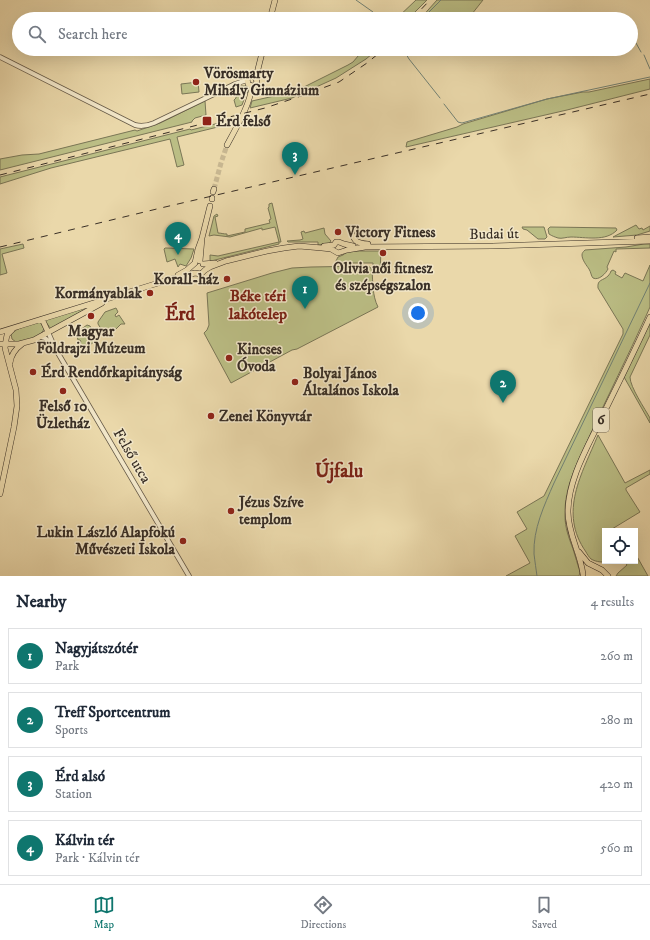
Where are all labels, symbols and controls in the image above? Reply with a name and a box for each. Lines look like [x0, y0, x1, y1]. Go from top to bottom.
search box [12, 12, 638, 56]
icon: search [26, 23, 48, 45]
text: Search here [58, 25, 127, 44]
place label: Vörösmarty Mihály Gimnázium [203, 64, 320, 100]
marker: Vörösmarty Mihály Gimnázium [191, 77, 201, 87]
place label: Érd felső [216, 111, 271, 131]
marker: Érd felső [201, 115, 213, 127]
pin: 3 [282, 142, 308, 175]
pin: 4 [165, 222, 191, 255]
place label: Victory Fitness [345, 223, 436, 242]
street label: Budai út [469, 224, 519, 244]
marker: Victory Fitness [333, 227, 343, 237]
marker: Olivia női fitnesz és szépségszalon [378, 248, 388, 258]
place label: Olivia női fitnesz és szépségszalon [333, 259, 433, 295]
place label: Korall-ház [154, 270, 219, 289]
marker: Korall-ház [222, 274, 232, 284]
pin: 1 [292, 276, 318, 309]
place label: Kormányablak [55, 284, 143, 303]
district label: Béke téri lakótelep [228, 286, 287, 324]
marker: Kormányablak [145, 288, 155, 298]
district label: Érd [165, 301, 195, 326]
your location [408, 303, 428, 323]
marker: Magyar Földrajzi Múzeum [86, 311, 96, 321]
place label: Magyar Földrajzi Múzeum [36, 322, 146, 358]
place label: Kincses Óvoda [237, 340, 282, 376]
marker: Kincses Óvoda [224, 353, 234, 363]
place label: Érd Rendőrkapitányság [41, 362, 183, 382]
place label: Bolyai János Általános Iskola [302, 364, 400, 400]
marker: Érd Rendőrkapitányság [28, 367, 38, 377]
pin: 2 [490, 370, 516, 403]
marker: Bolyai János Általános Iskola [290, 377, 300, 387]
marker: Felső 10 Üzletház [58, 386, 68, 396]
place label: Felső 10 Üzletház [36, 397, 90, 433]
place label: Zenei Könyvtár [219, 407, 312, 426]
road number: 6 [593, 408, 609, 432]
marker: Zenei Könyvtár [206, 411, 216, 421]
street label: Felső utca [109, 425, 156, 487]
district label: Újfalu [315, 458, 363, 484]
place label: Jézus Szíve templom [237, 493, 305, 529]
marker: Jézus Szíve templom [226, 506, 236, 516]
place label: Lukin László Alapfokú Művészeti Iskola [36, 523, 176, 559]
map controls [602, 528, 638, 564]
button: locate [602, 528, 638, 564]
marker: Lukin László Alapfokú Művészeti Iskola [178, 536, 188, 546]
text: Nearby [16, 591, 66, 613]
text: 4 results [591, 594, 634, 610]
text: Nagyjátszótér [55, 639, 138, 658]
text: 1 [28, 648, 32, 664]
text: 260 m [600, 648, 633, 664]
text: Park [55, 658, 79, 674]
text: Treff Sportcentrum [55, 703, 171, 722]
text: 2 [27, 712, 33, 728]
text: 280 m [601, 712, 633, 728]
text: Sports [55, 722, 88, 738]
text: Érd alsó [55, 767, 105, 786]
text: 3 [28, 776, 32, 792]
text: 420 m [600, 776, 633, 792]
text: Station [55, 786, 92, 802]
text: Kálvin tér [55, 831, 114, 850]
text: 4 [26, 840, 34, 856]
text: 560 m [600, 840, 633, 856]
text: Park · Kálvin tér [55, 850, 140, 866]
tab: Map [93, 894, 115, 932]
tab: Directions [301, 894, 346, 932]
tab: Saved [532, 894, 557, 932]

